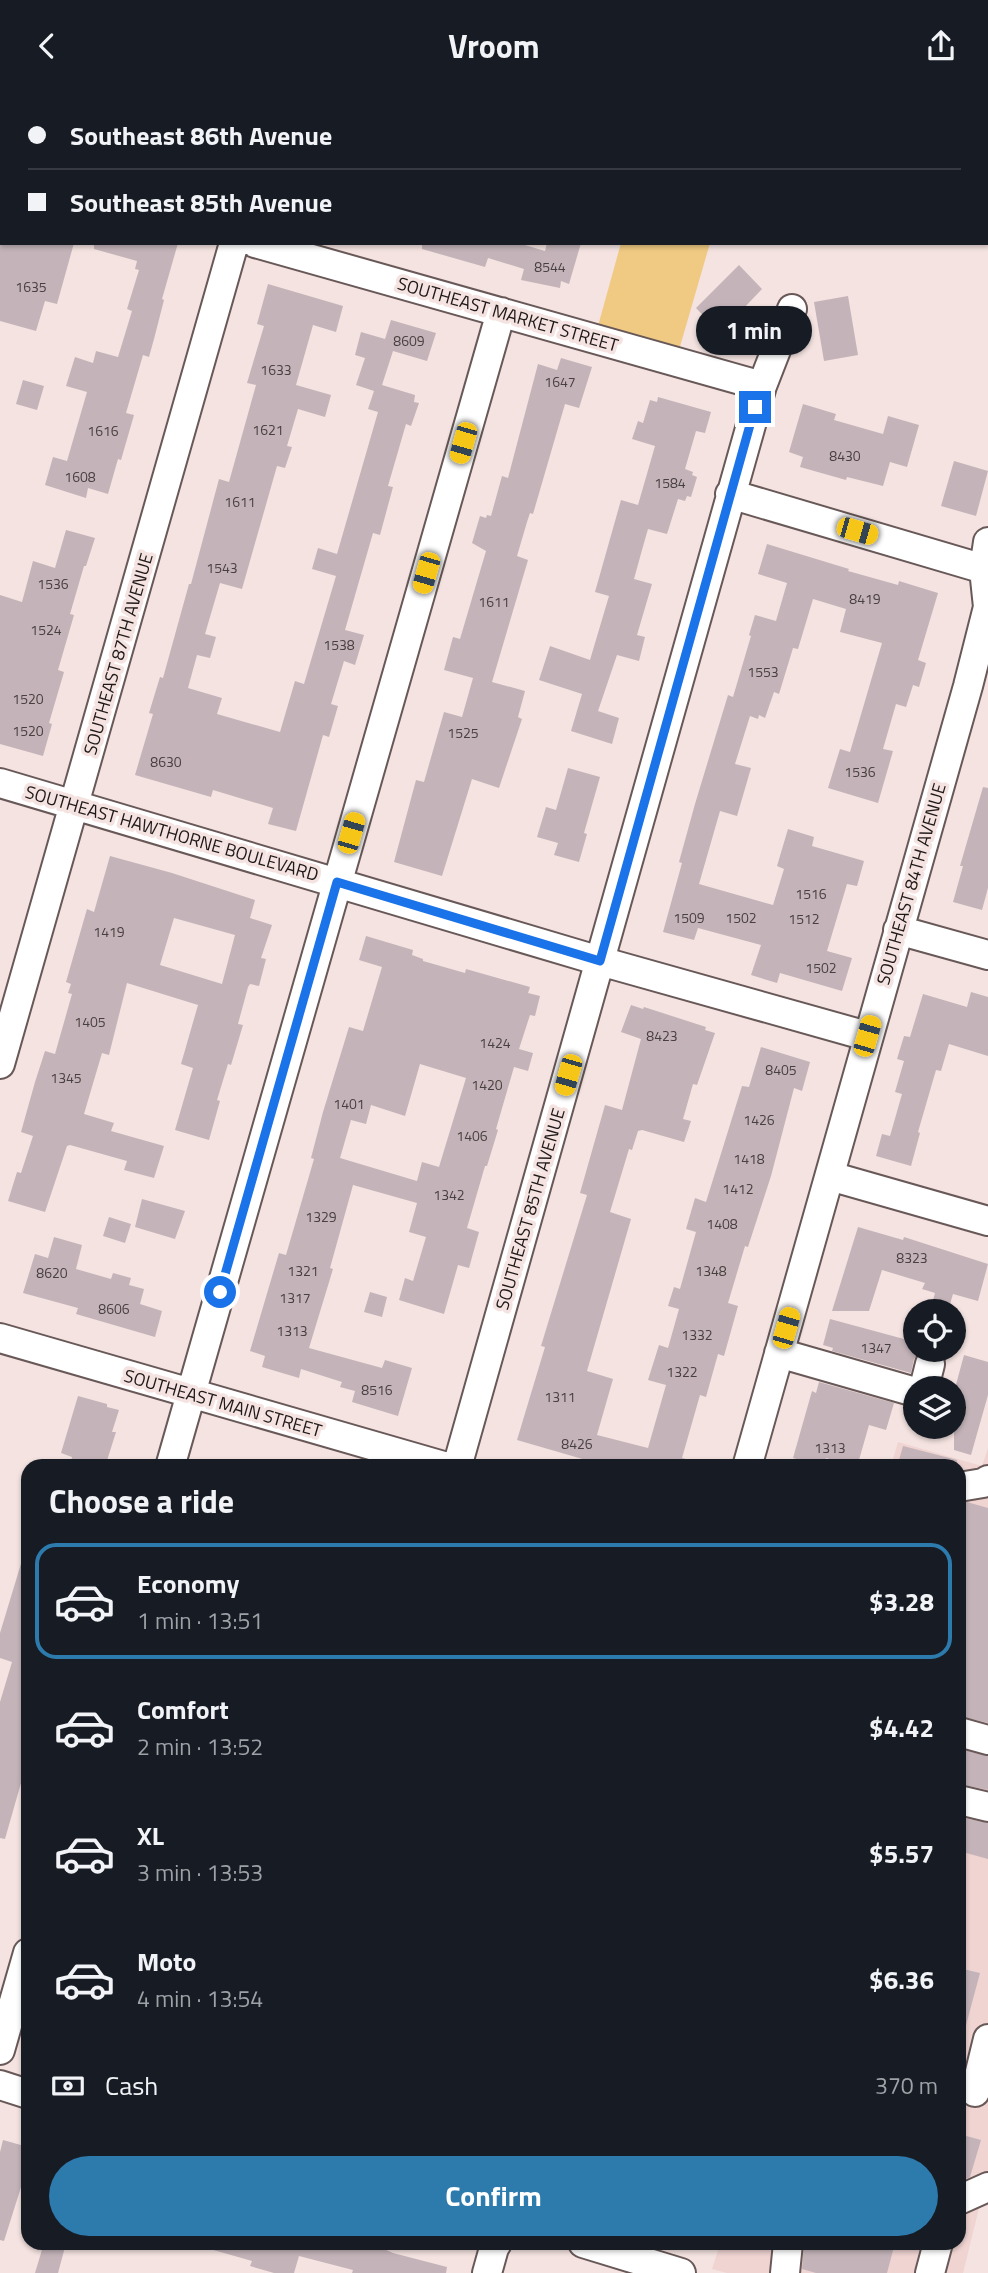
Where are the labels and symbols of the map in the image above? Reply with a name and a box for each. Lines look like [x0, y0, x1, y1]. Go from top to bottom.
house number: 8544 [534, 256, 566, 277]
street label: SOUTHEAST MARKET STREET [394, 269, 622, 359]
house number: 1635 [15, 276, 47, 297]
callout: 1 min [697, 306, 813, 355]
house number: 8609 [393, 330, 425, 351]
house number: 1633 [260, 359, 292, 380]
house number: 1647 [544, 371, 576, 392]
route end [739, 391, 771, 423]
house number: 1621 [252, 419, 284, 440]
house number: 1616 [87, 420, 119, 441]
car [448, 420, 479, 466]
house number: 8430 [829, 445, 861, 466]
house number: 1608 [64, 466, 96, 487]
house number: 1584 [654, 472, 686, 493]
house number: 1611 [224, 491, 256, 512]
car [834, 515, 881, 547]
street label: SOUTHEAST 87TH AVENUE [76, 550, 160, 758]
car [411, 550, 442, 596]
house number: 1543 [206, 557, 238, 578]
house number: 1536 [37, 573, 69, 594]
house number: 8419 [849, 588, 881, 609]
house number: 1611 [478, 591, 510, 612]
house number: 1524 [30, 619, 62, 640]
house number: 1538 [323, 634, 355, 655]
house number: 1553 [747, 661, 779, 682]
house number: 1520 [12, 688, 44, 709]
house number: 1520 [12, 720, 44, 741]
house number: 1525 [447, 722, 479, 743]
house number: 8630 [150, 751, 182, 772]
house number: 1536 [844, 761, 876, 782]
street label: SOUTHEAST HAWTHORNE BOULEVARD [22, 778, 322, 888]
street label: SOUTHEAST 84TH AVENUE [869, 780, 953, 988]
car [336, 810, 367, 856]
house number: 1516 [795, 883, 827, 904]
house number: 1509 [673, 907, 705, 928]
house number: 1502 [725, 907, 757, 928]
house number: 1512 [788, 908, 820, 929]
house number: 1419 [93, 921, 125, 942]
house number: 1502 [805, 957, 837, 978]
house number: 1405 [74, 1011, 106, 1032]
car [852, 1013, 883, 1059]
house number: 8423 [646, 1025, 678, 1046]
house number: 1424 [479, 1032, 511, 1053]
car [553, 1052, 584, 1098]
house number: 8405 [765, 1059, 797, 1080]
house number: 1345 [50, 1067, 82, 1088]
house number: 1420 [471, 1074, 503, 1095]
house number: 1401 [333, 1093, 365, 1114]
street label: SOUTHEAST 85TH AVENUE [488, 1105, 572, 1313]
house number: 1426 [743, 1109, 775, 1130]
house number: 1406 [456, 1125, 488, 1146]
house number: 1418 [733, 1148, 765, 1169]
house number: 1412 [722, 1178, 754, 1199]
house number: 1342 [433, 1184, 465, 1205]
house number: 1329 [305, 1206, 337, 1227]
house number: 1408 [706, 1213, 738, 1234]
house number: 8323 [896, 1247, 928, 1268]
house number: 1321 [287, 1260, 319, 1281]
house number: 1348 [695, 1260, 727, 1281]
house number: 8620 [36, 1262, 68, 1283]
route start [204, 1276, 236, 1308]
house number: 1317 [279, 1287, 311, 1308]
house number: 8606 [98, 1298, 130, 1319]
car [771, 1305, 802, 1351]
house number: 1313 [276, 1320, 308, 1341]
house number: 1332 [681, 1324, 713, 1345]
house number: 1347 [860, 1337, 892, 1358]
house number: 1322 [666, 1361, 698, 1382]
street label: SOUTHEAST MAIN STREET [121, 1362, 326, 1444]
house number: 8516 [361, 1379, 393, 1400]
house number: 1311 [544, 1386, 576, 1407]
house number: 8426 [561, 1433, 593, 1454]
house number: 1313 [814, 1437, 846, 1458]

